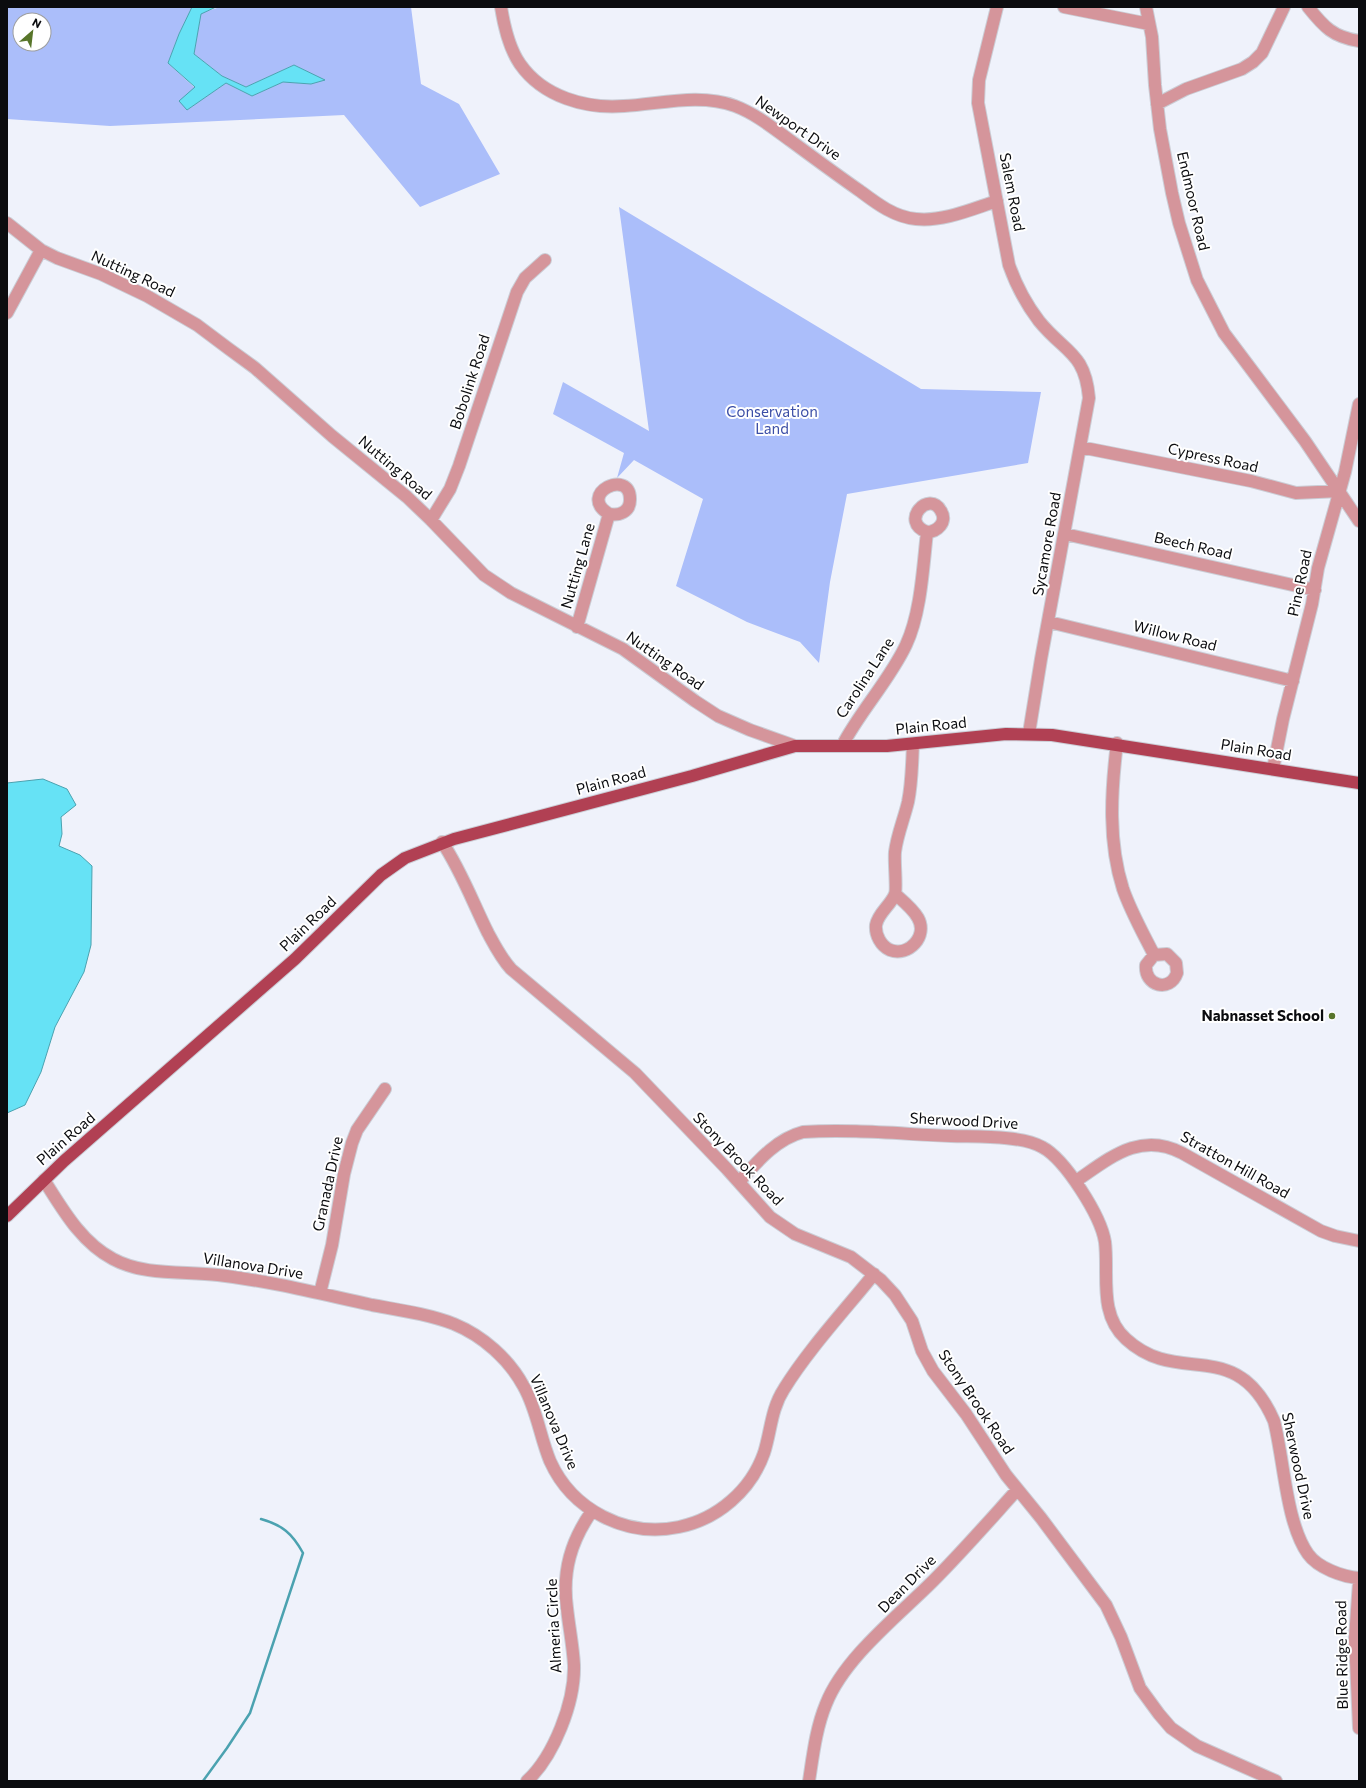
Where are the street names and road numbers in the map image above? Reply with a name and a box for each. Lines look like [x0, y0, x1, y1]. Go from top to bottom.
street label: Newport Drive [752, 91, 845, 163]
street label: Endmoor Road [1174, 150, 1214, 252]
street label: Salem Road [997, 151, 1029, 232]
street label: Nutting Road [89, 246, 178, 300]
street label: Bobolink Road [445, 332, 493, 431]
street label: Nutting Road [355, 431, 436, 503]
street label: Cypress Road [1166, 439, 1260, 475]
street label: Sycamore Road [1028, 491, 1064, 597]
street label: Nutting Lane [556, 521, 598, 611]
street label: Beech Road [1153, 527, 1234, 563]
street label: Pine Road [1283, 548, 1315, 618]
street label: Willow Road [1132, 616, 1219, 654]
street label: Nutting Road [623, 627, 708, 693]
street label: Carolina Lane [831, 634, 897, 721]
street label: Plain Road [894, 712, 967, 738]
street label: Plain Road [1219, 735, 1293, 763]
street label: Plain Road [574, 762, 648, 798]
street label: Plain Road [275, 892, 339, 955]
street label: Plain Road [32, 1108, 98, 1168]
street label: Stony Brook Road [690, 1108, 788, 1208]
street label: Sherwood Drive [909, 1108, 1019, 1132]
street label: Stratton Hill Road [1178, 1127, 1293, 1202]
street label: Granada Drive [308, 1135, 346, 1233]
street label: Villanova Drive [202, 1248, 305, 1282]
street label: Stony Brook Road [935, 1346, 1018, 1457]
street label: Villanova Drive [527, 1371, 583, 1472]
street label: Sherwood Drive [1279, 1411, 1319, 1521]
street label: Dean Drive [874, 1551, 939, 1616]
street label: Almeria Circle [542, 1578, 564, 1674]
street label: Blue Ridge Road [1331, 1600, 1351, 1710]

